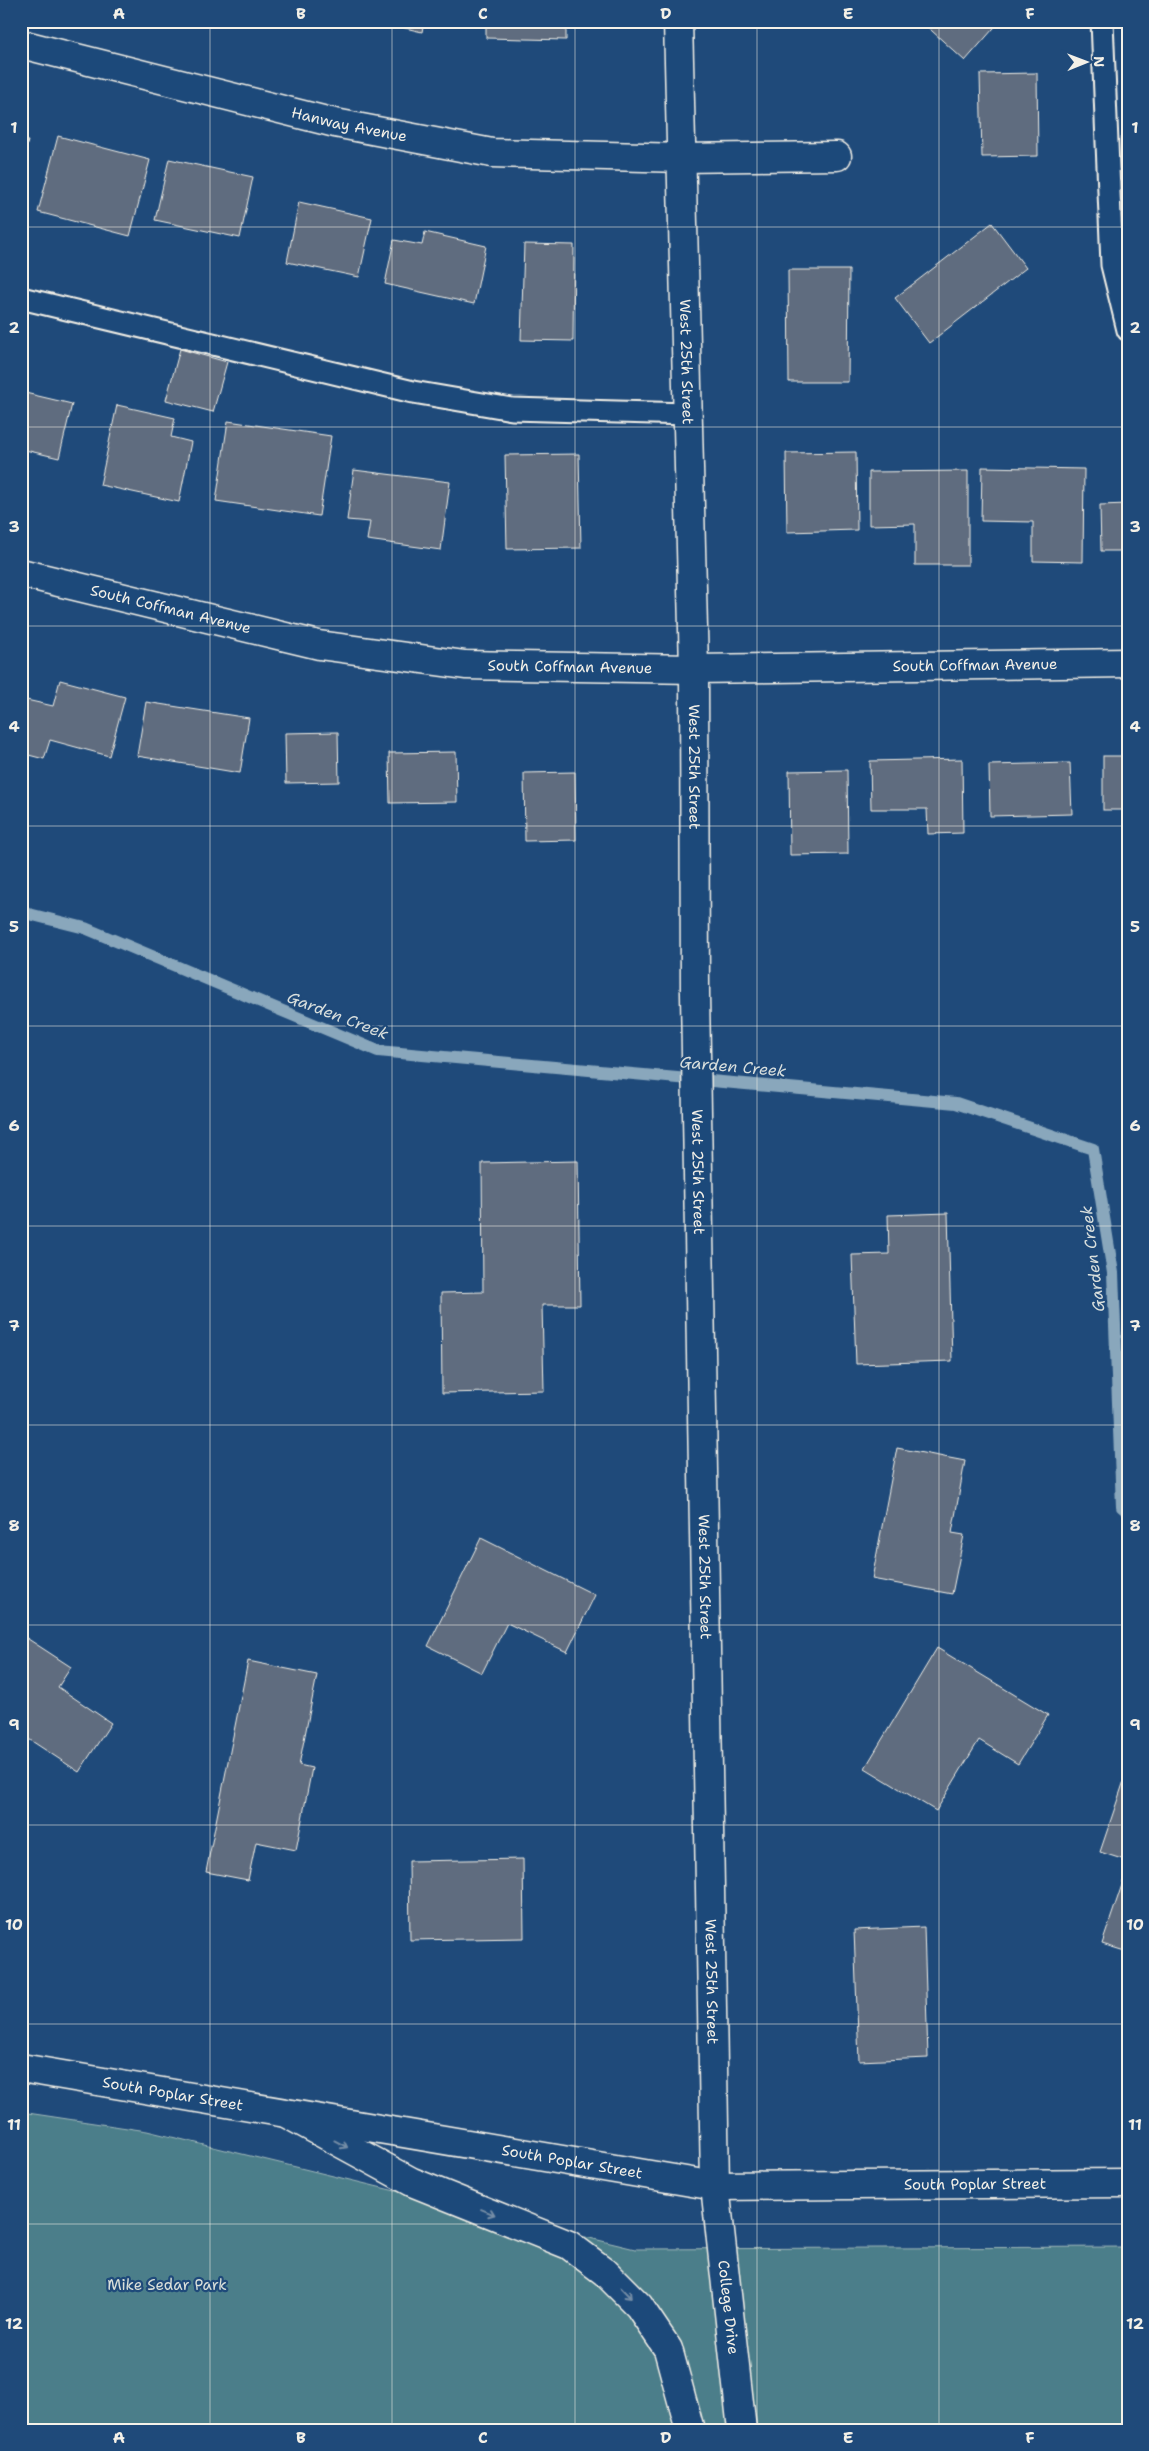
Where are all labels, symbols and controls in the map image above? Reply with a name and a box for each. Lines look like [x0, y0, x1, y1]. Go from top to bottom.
text: A [113, 3, 125, 24]
text: B [296, 3, 306, 24]
text: C [478, 3, 488, 24]
text: D [660, 3, 672, 24]
text: E [843, 3, 853, 24]
text: F [1025, 3, 1035, 24]
north arrow [1062, 38, 1112, 88]
text: N [1090, 56, 1108, 67]
street label: Hanway Avenue [289, 102, 409, 147]
text: 1 [10, 117, 18, 138]
text: 1 [1131, 117, 1139, 138]
street label: West 25th Street [675, 299, 698, 425]
text: 2 [8, 317, 20, 338]
text: 2 [1129, 317, 1141, 338]
text: 3 [8, 516, 20, 537]
text: 3 [1129, 516, 1141, 537]
street label: South Coffman Avenue [88, 580, 253, 638]
street label: South Coffman Avenue [892, 654, 1058, 676]
street label: South Coffman Avenue [487, 655, 653, 678]
street label: West 25th Street [684, 704, 704, 830]
text: 4 [8, 716, 20, 737]
text: 4 [1129, 716, 1141, 737]
text: 5 [9, 916, 19, 937]
text: 5 [1130, 916, 1140, 937]
water label: Garden Creek [284, 987, 391, 1044]
water label: Garden Creek [679, 1051, 787, 1082]
street label: West 25th Street [687, 1109, 709, 1235]
text: 6 [8, 1115, 20, 1136]
text: 6 [1129, 1115, 1141, 1136]
water label: Garden Creek [1076, 1205, 1109, 1313]
text: 7 [8, 1315, 20, 1336]
text: 7 [1129, 1315, 1141, 1336]
street label: West 25th Street [694, 1514, 716, 1640]
text: 8 [8, 1515, 20, 1536]
text: 8 [1129, 1515, 1141, 1536]
text: 9 [8, 1714, 20, 1735]
text: 9 [1129, 1714, 1141, 1735]
text: 10 [5, 1914, 23, 1935]
text: 10 [1126, 1914, 1144, 1935]
street label: West 25th Street [701, 1919, 723, 2044]
street label: South Poplar Street [101, 2072, 245, 2116]
text: 11 [7, 2114, 21, 2135]
text: 11 [1128, 2114, 1142, 2135]
one-way arrow [333, 2139, 348, 2149]
street label: South Poplar Street [500, 2140, 644, 2183]
street label: South Poplar Street [904, 2174, 1046, 2195]
one-way arrow [480, 2208, 495, 2218]
street label: College Drive [713, 2259, 744, 2355]
park label: Mike Sedar Park [107, 2275, 227, 2295]
one-way arrow [620, 2287, 632, 2300]
text: 12 [5, 2313, 23, 2334]
text: 12 [1126, 2313, 1144, 2334]
text: A [113, 2427, 125, 2448]
text: B [296, 2427, 306, 2448]
text: C [478, 2427, 488, 2448]
text: D [660, 2427, 672, 2448]
text: E [843, 2427, 853, 2448]
text: F [1025, 2427, 1035, 2448]

